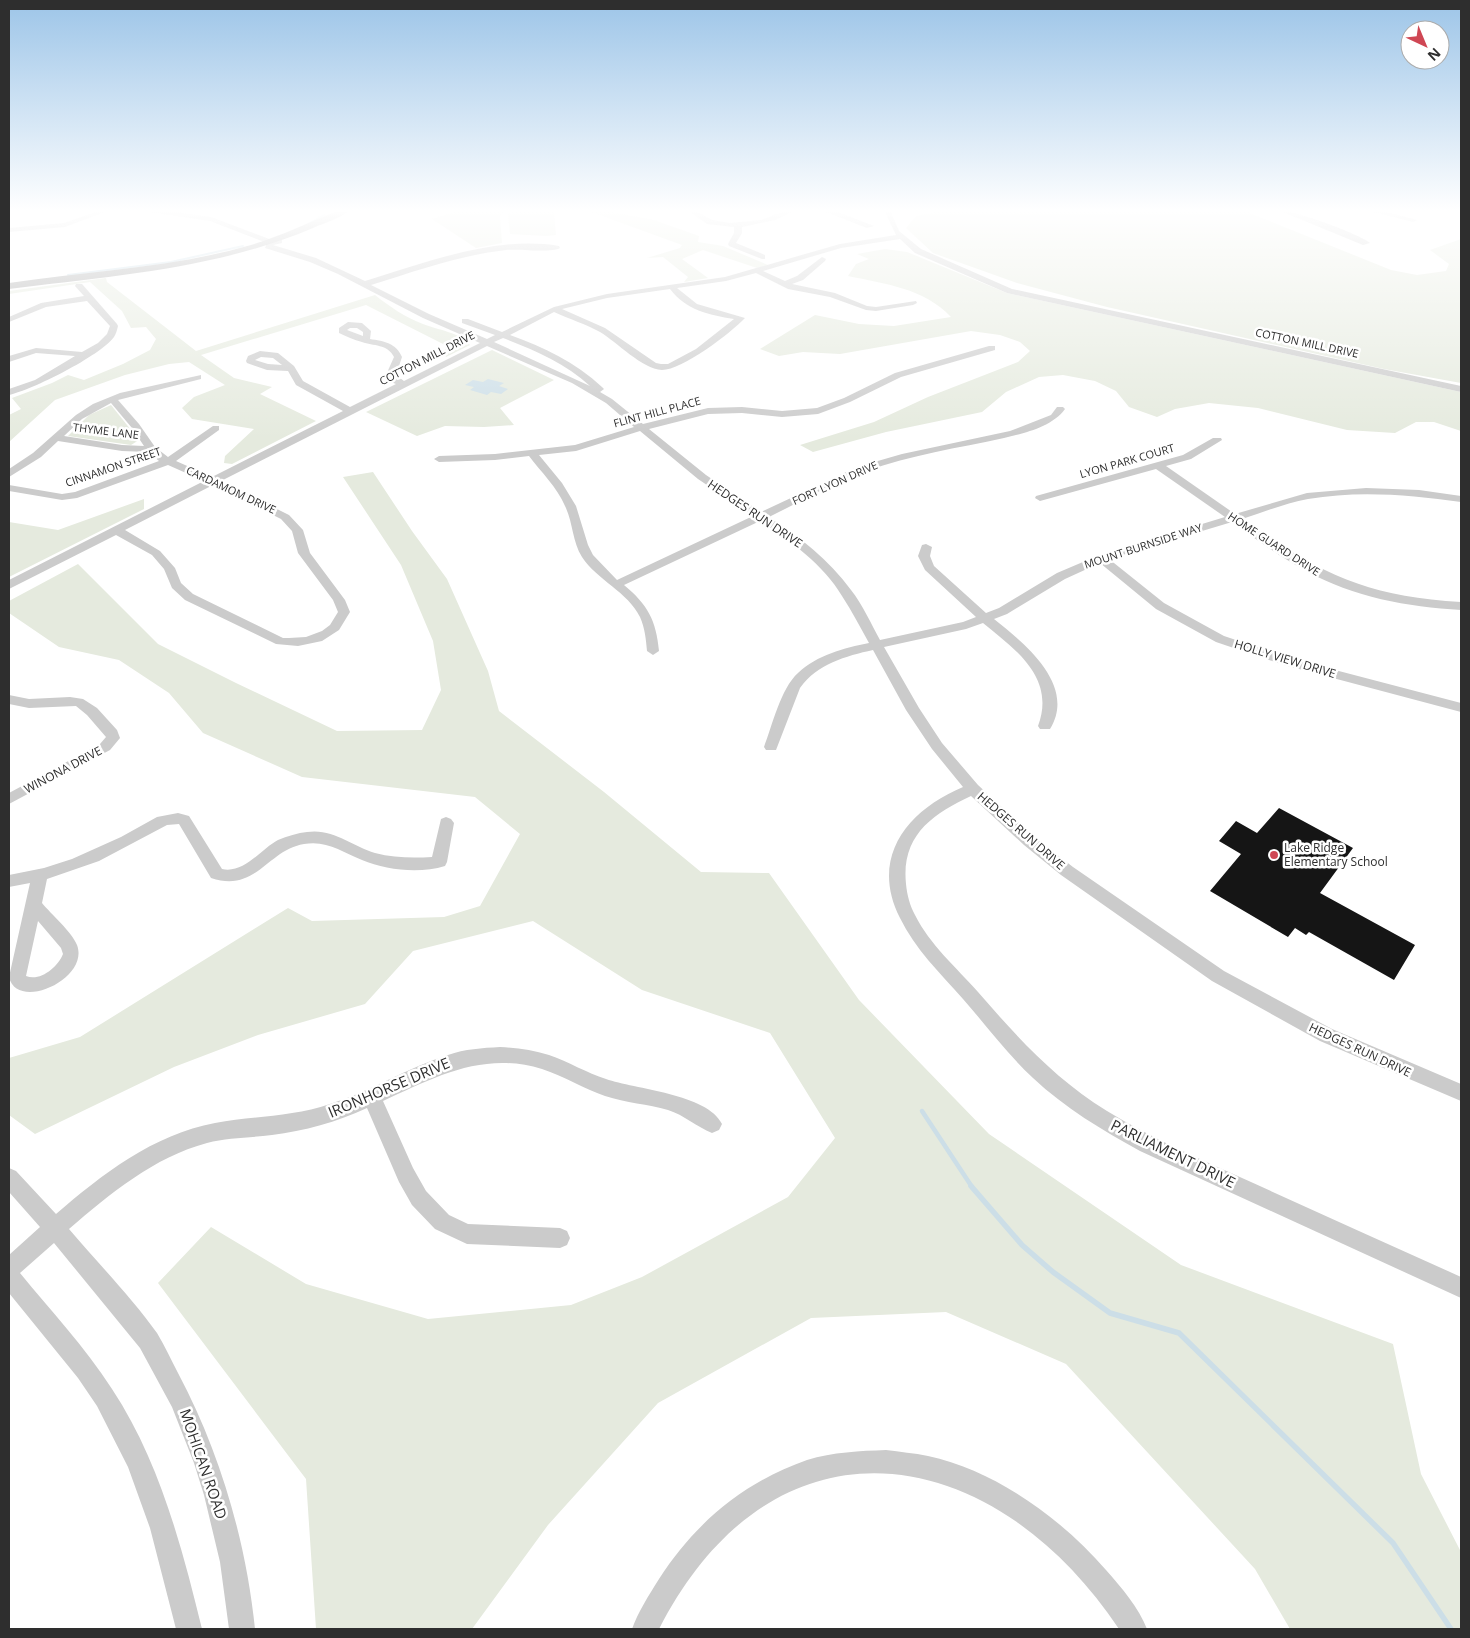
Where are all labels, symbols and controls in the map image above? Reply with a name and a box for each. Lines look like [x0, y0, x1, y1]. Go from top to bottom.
north arrow [1400, 20, 1450, 70]
text: N [1424, 44, 1445, 66]
street label: COTTON MILL DRIVE [1254, 324, 1360, 361]
street label: COTTON MILL DRIVE [377, 327, 477, 388]
street label: FLINT HILL PLACE [612, 393, 702, 430]
street label: THYME LANE [72, 419, 140, 442]
street label: LYON PARK COURT [1078, 440, 1176, 481]
street label: CINNAMON STREET [63, 443, 163, 490]
street label: FORT LYON DRIVE [790, 457, 880, 508]
street label: CARDAMOM DRIVE [184, 462, 278, 517]
street label: HEDGES RUN DRIVE [705, 476, 806, 552]
street label: HOME GUARD DRIVE [1225, 508, 1323, 579]
street label: MOUNT BURNSIDE WAY [1082, 519, 1205, 572]
street label: HOLLY VIEW DRIVE [1232, 635, 1338, 682]
street label: WINONA DRIVE [21, 742, 105, 797]
street label: HEDGES RUN DRIVE [974, 788, 1069, 873]
place label: Lake Ridge Elementary School [1284, 839, 1388, 870]
marker: Lake Ridge Elementary School [1268, 849, 1280, 861]
street label: HEDGES RUN DRIVE [1306, 1018, 1414, 1081]
street label: IRONHORSE DRIVE [325, 1052, 453, 1122]
street label: PARLIAMENT DRIVE [1108, 1114, 1239, 1192]
street label: MOHICAN ROAD [176, 1406, 232, 1522]

